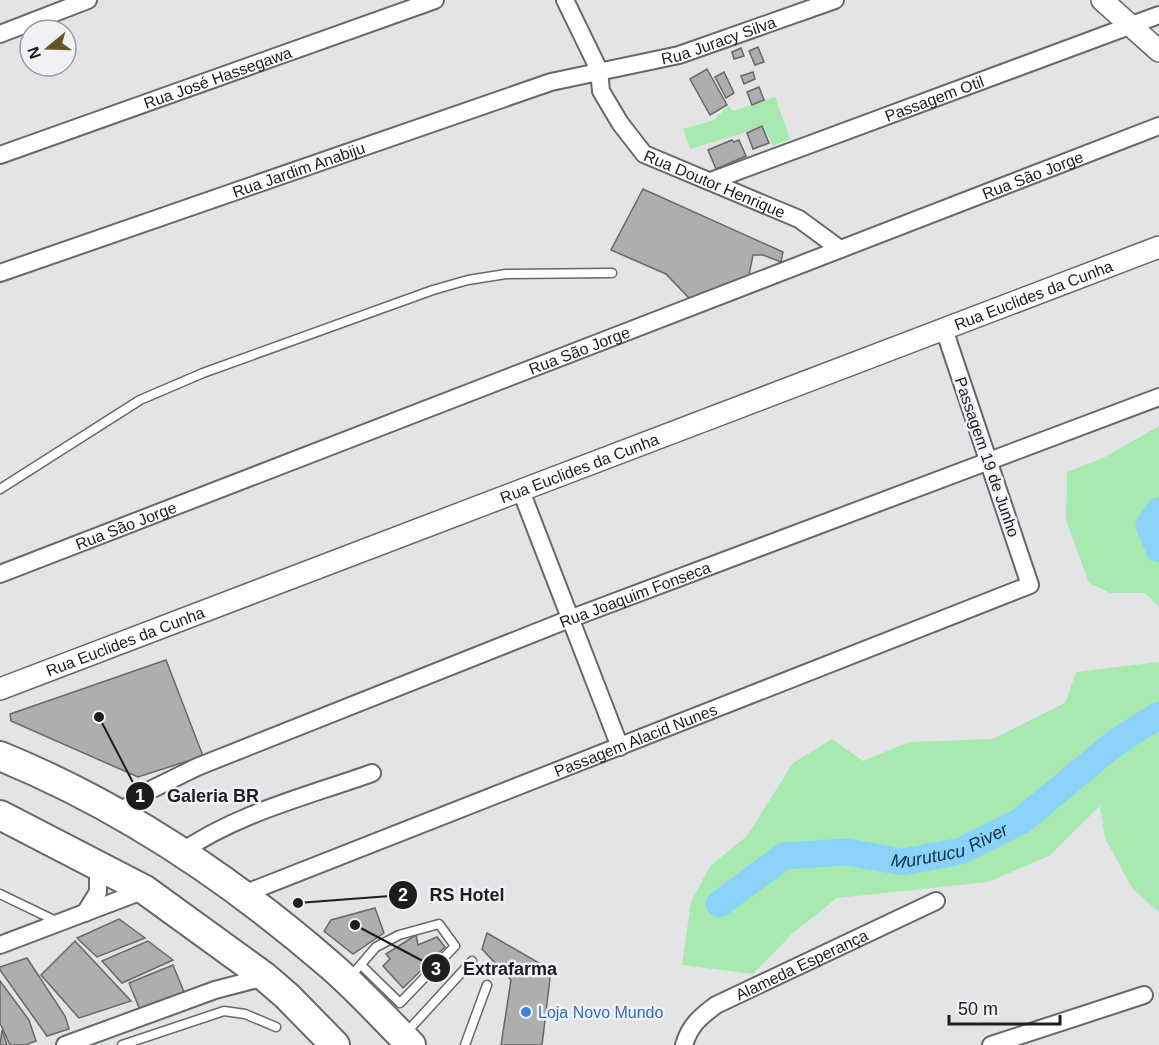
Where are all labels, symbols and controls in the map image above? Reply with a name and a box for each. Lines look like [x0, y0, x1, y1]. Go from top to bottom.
street label: Rua Juracy Silva [660, 13, 778, 67]
north arrow [18, 18, 78, 78]
street label: Rua José Hassegawa [141, 43, 294, 112]
text: N [24, 44, 44, 61]
street label: Passagem Otil [882, 72, 986, 124]
street label: Rua Jardim Anabiju [230, 139, 367, 200]
street label: Rua Doutor Henrique [642, 147, 788, 221]
street label: Rua São Jorge [980, 148, 1086, 202]
street label: Rua Euclides da Cunha [952, 257, 1115, 333]
street label: Rua São Jorge [526, 323, 632, 377]
street label: Passagem 19 de Junho [952, 375, 1022, 539]
street label: Rua Euclides da Cunha [498, 430, 661, 506]
street label: Rua São Jorge [73, 498, 179, 553]
street label: Rua Joaquim Fonseca [557, 558, 713, 631]
street label: Rua Euclides da Cunha [44, 603, 207, 679]
street label: Passagem Alacid Nunes [552, 700, 719, 780]
callout: Galeria BR [125, 778, 271, 814]
text: 1 [135, 786, 145, 806]
text: Galeria BR [167, 786, 259, 806]
water label: Murutucu River [890, 819, 1012, 872]
callout: RS Hotel [388, 877, 517, 913]
text: 2 [398, 885, 408, 905]
text: RS Hotel [429, 885, 505, 905]
street label: Alameda Esperança [733, 926, 870, 1003]
callout: Extrafarma [421, 950, 569, 986]
text: 3 [431, 959, 441, 979]
text: Extrafarma [463, 959, 558, 979]
scale bar [949, 988, 1060, 1026]
text: 50 m [958, 999, 998, 1019]
place label: Loja Novo Mundo [538, 1004, 664, 1021]
marker: Loja Novo Mundo [519, 1005, 533, 1019]

